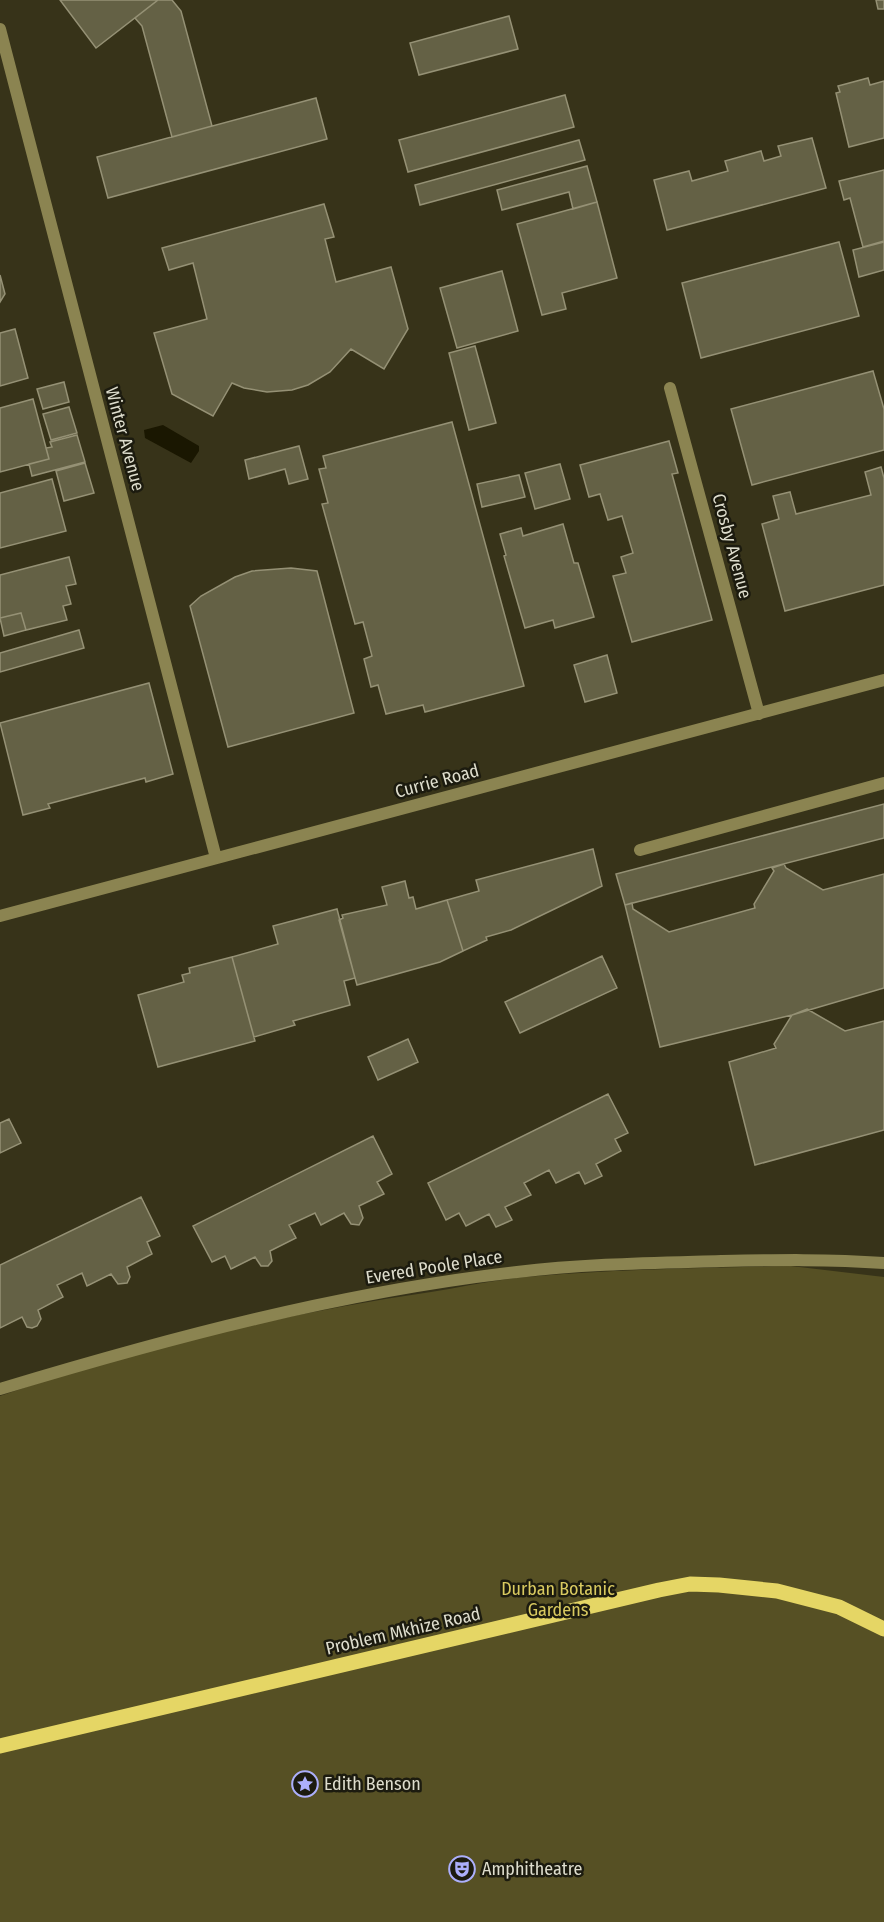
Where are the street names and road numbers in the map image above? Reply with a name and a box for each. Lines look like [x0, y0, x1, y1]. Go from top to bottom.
street label: Winter Avenue [101, 385, 149, 493]
street label: Crosby Avenue [707, 491, 757, 601]
street label: Currie Road [393, 759, 481, 803]
street label: Evered Poole Place [364, 1245, 504, 1289]
street label: Problem Mkhize Road [323, 1602, 483, 1660]

